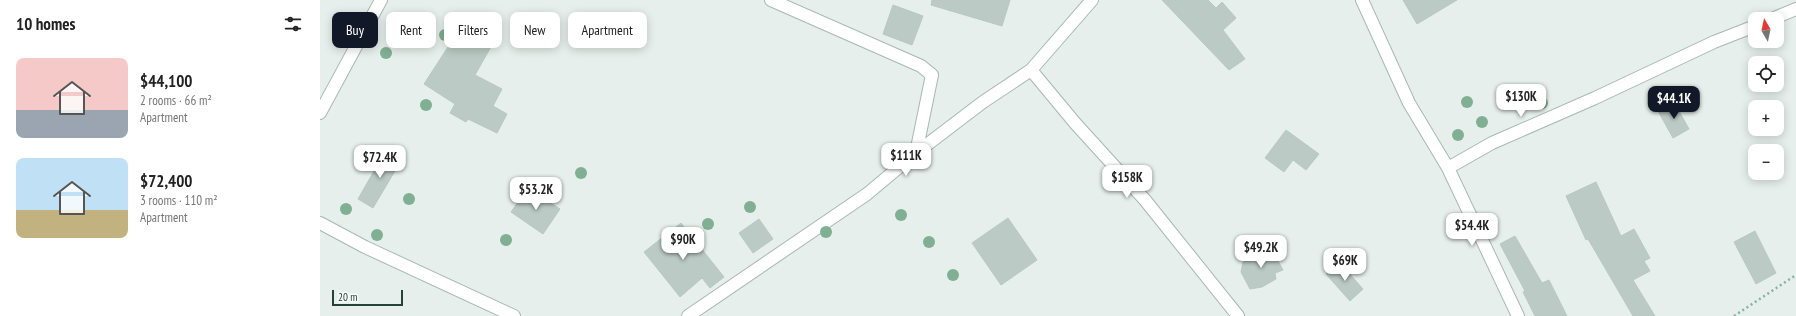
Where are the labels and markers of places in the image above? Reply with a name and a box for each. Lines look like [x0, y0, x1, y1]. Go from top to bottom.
pin: $130K [1493, 84, 1549, 118]
pin: $44.1K [1641, 86, 1707, 120]
pin: $111K [878, 143, 934, 177]
pin: $72.4K [347, 145, 413, 179]
pin: $158K [1099, 165, 1155, 199]
pin: $53.2K [503, 177, 569, 211]
pin: $54.4K [1439, 213, 1505, 247]
pin: $90K [659, 227, 707, 261]
pin: $49.2K [1228, 235, 1294, 269]
pin: $69K [1321, 248, 1369, 282]

